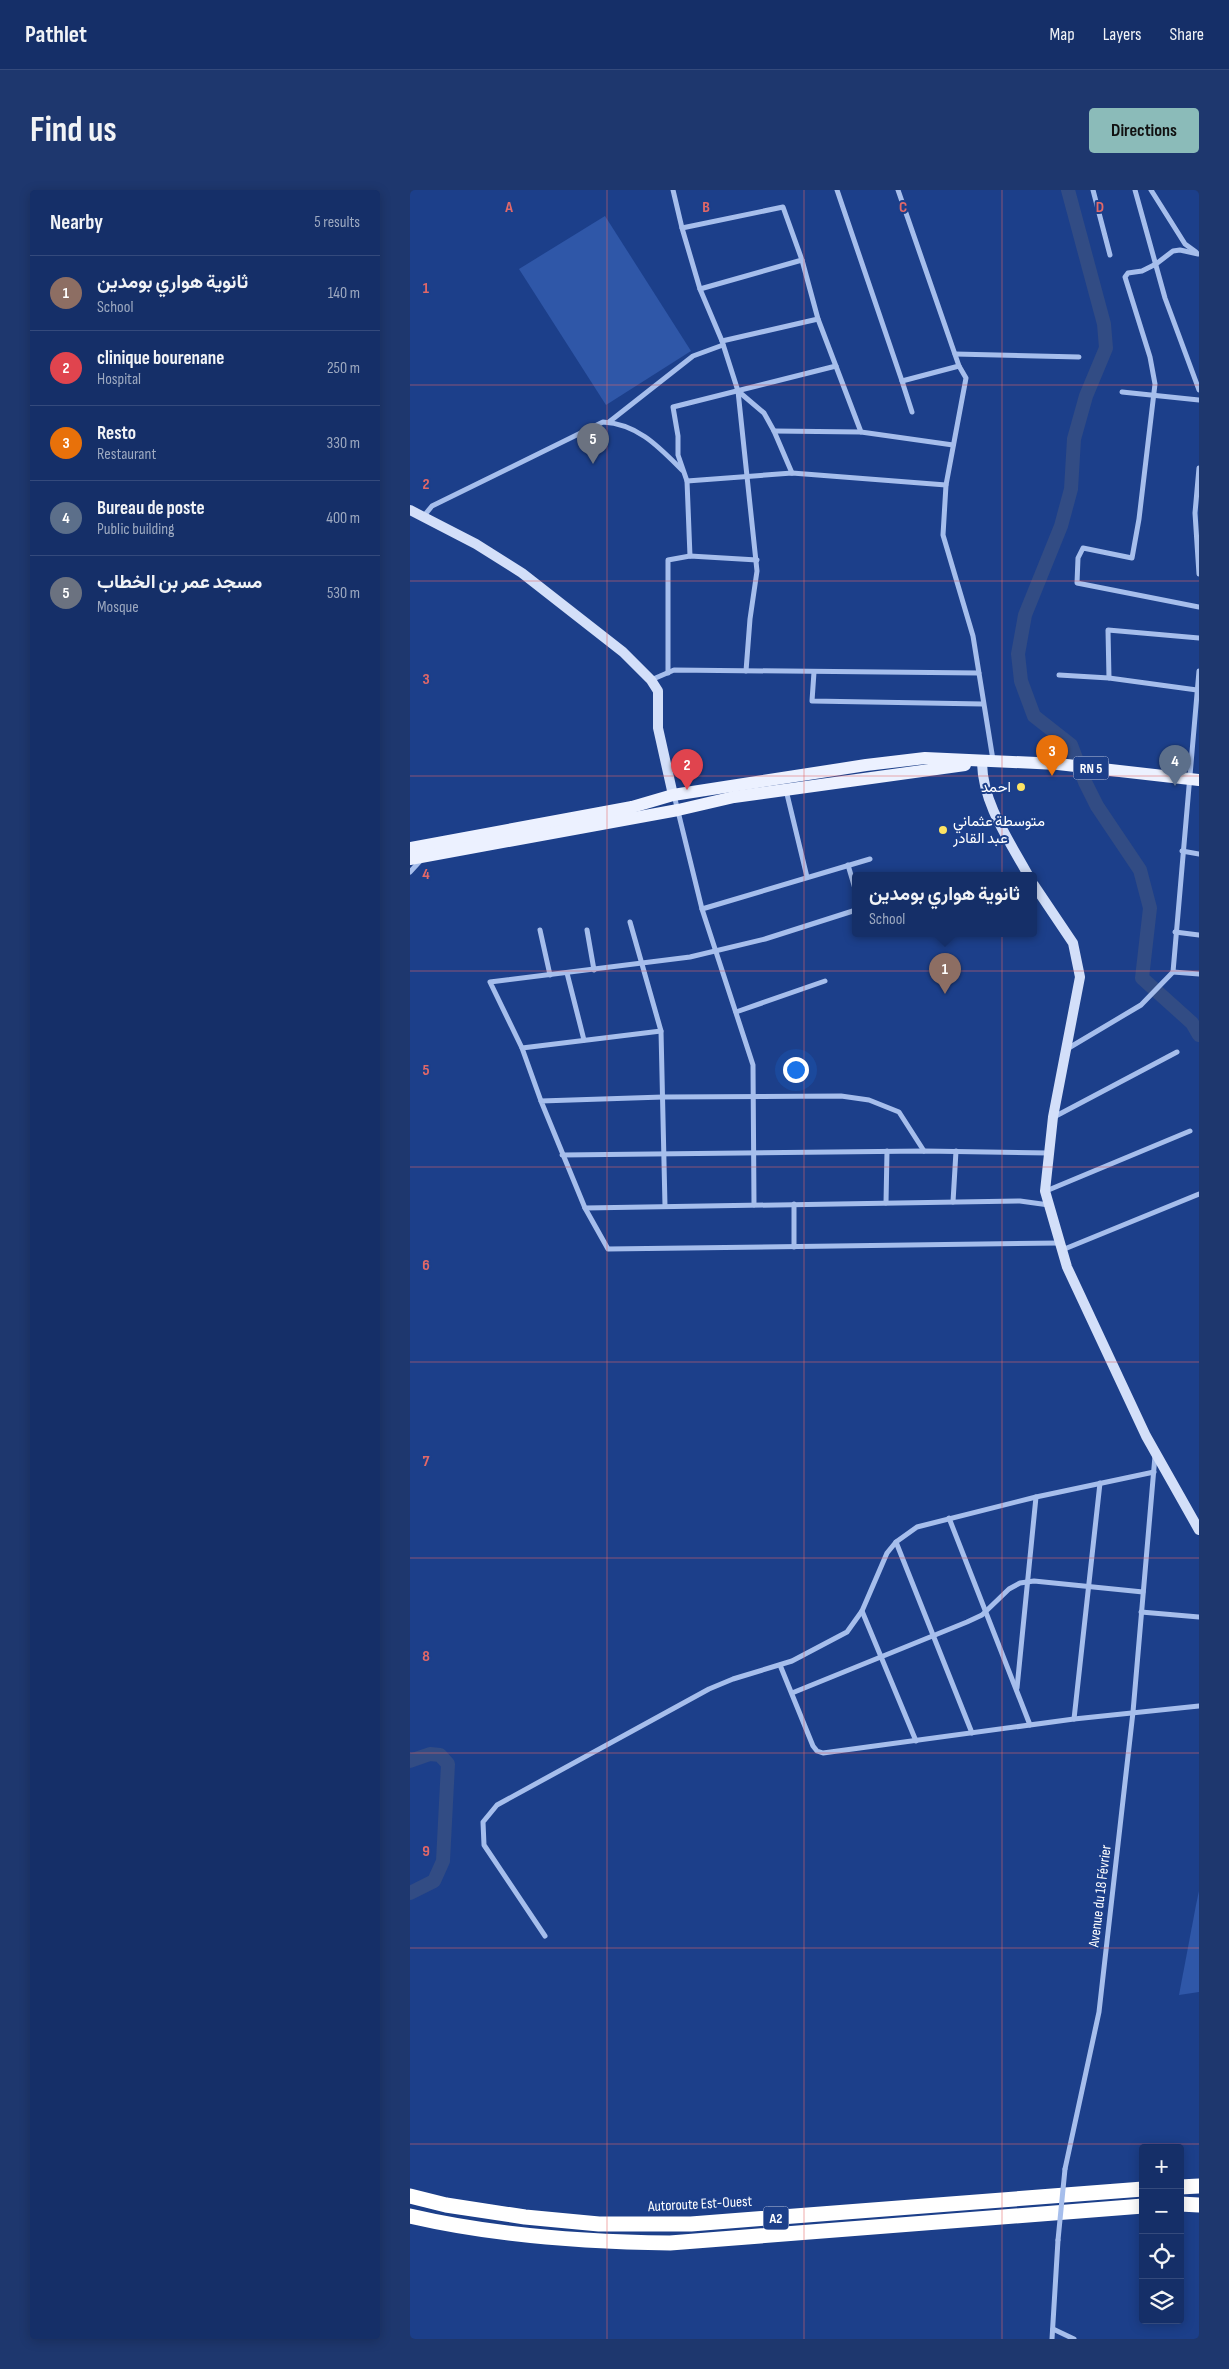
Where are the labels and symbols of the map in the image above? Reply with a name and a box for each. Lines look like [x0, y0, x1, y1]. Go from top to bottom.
text: A [504, 198, 513, 217]
text: B [702, 198, 710, 217]
text: C [899, 198, 907, 217]
text: D [1096, 198, 1104, 217]
text: 1 [423, 279, 430, 298]
pin: 5 [577, 423, 609, 464]
text: 2 [422, 475, 430, 494]
text: 3 [422, 670, 430, 689]
pin: 3 [1036, 735, 1068, 776]
pin: 4 [1159, 745, 1191, 786]
pin: 2 [671, 749, 703, 790]
road number: RN 5 [1074, 756, 1108, 780]
place label: احمد [981, 778, 1011, 797]
marker: احمد [1015, 781, 1027, 793]
place label: متوسطة عثماني عبد القادر [952, 812, 1045, 848]
marker: متوسطة عثماني عبد القادر [937, 824, 949, 836]
text: 4 [422, 865, 430, 884]
pin: 1 [929, 953, 961, 994]
your location [783, 1057, 809, 1083]
text: 5 [422, 1061, 430, 1080]
text: 6 [422, 1256, 430, 1275]
text: 7 [423, 1452, 430, 1471]
text: 8 [422, 1647, 430, 1666]
text: 9 [422, 1842, 430, 1861]
street label: Avenue du 18 Février [1084, 1843, 1116, 1949]
street label: Autoroute Est-Ouest [647, 2192, 753, 2216]
road number: A2 [764, 2206, 788, 2230]

